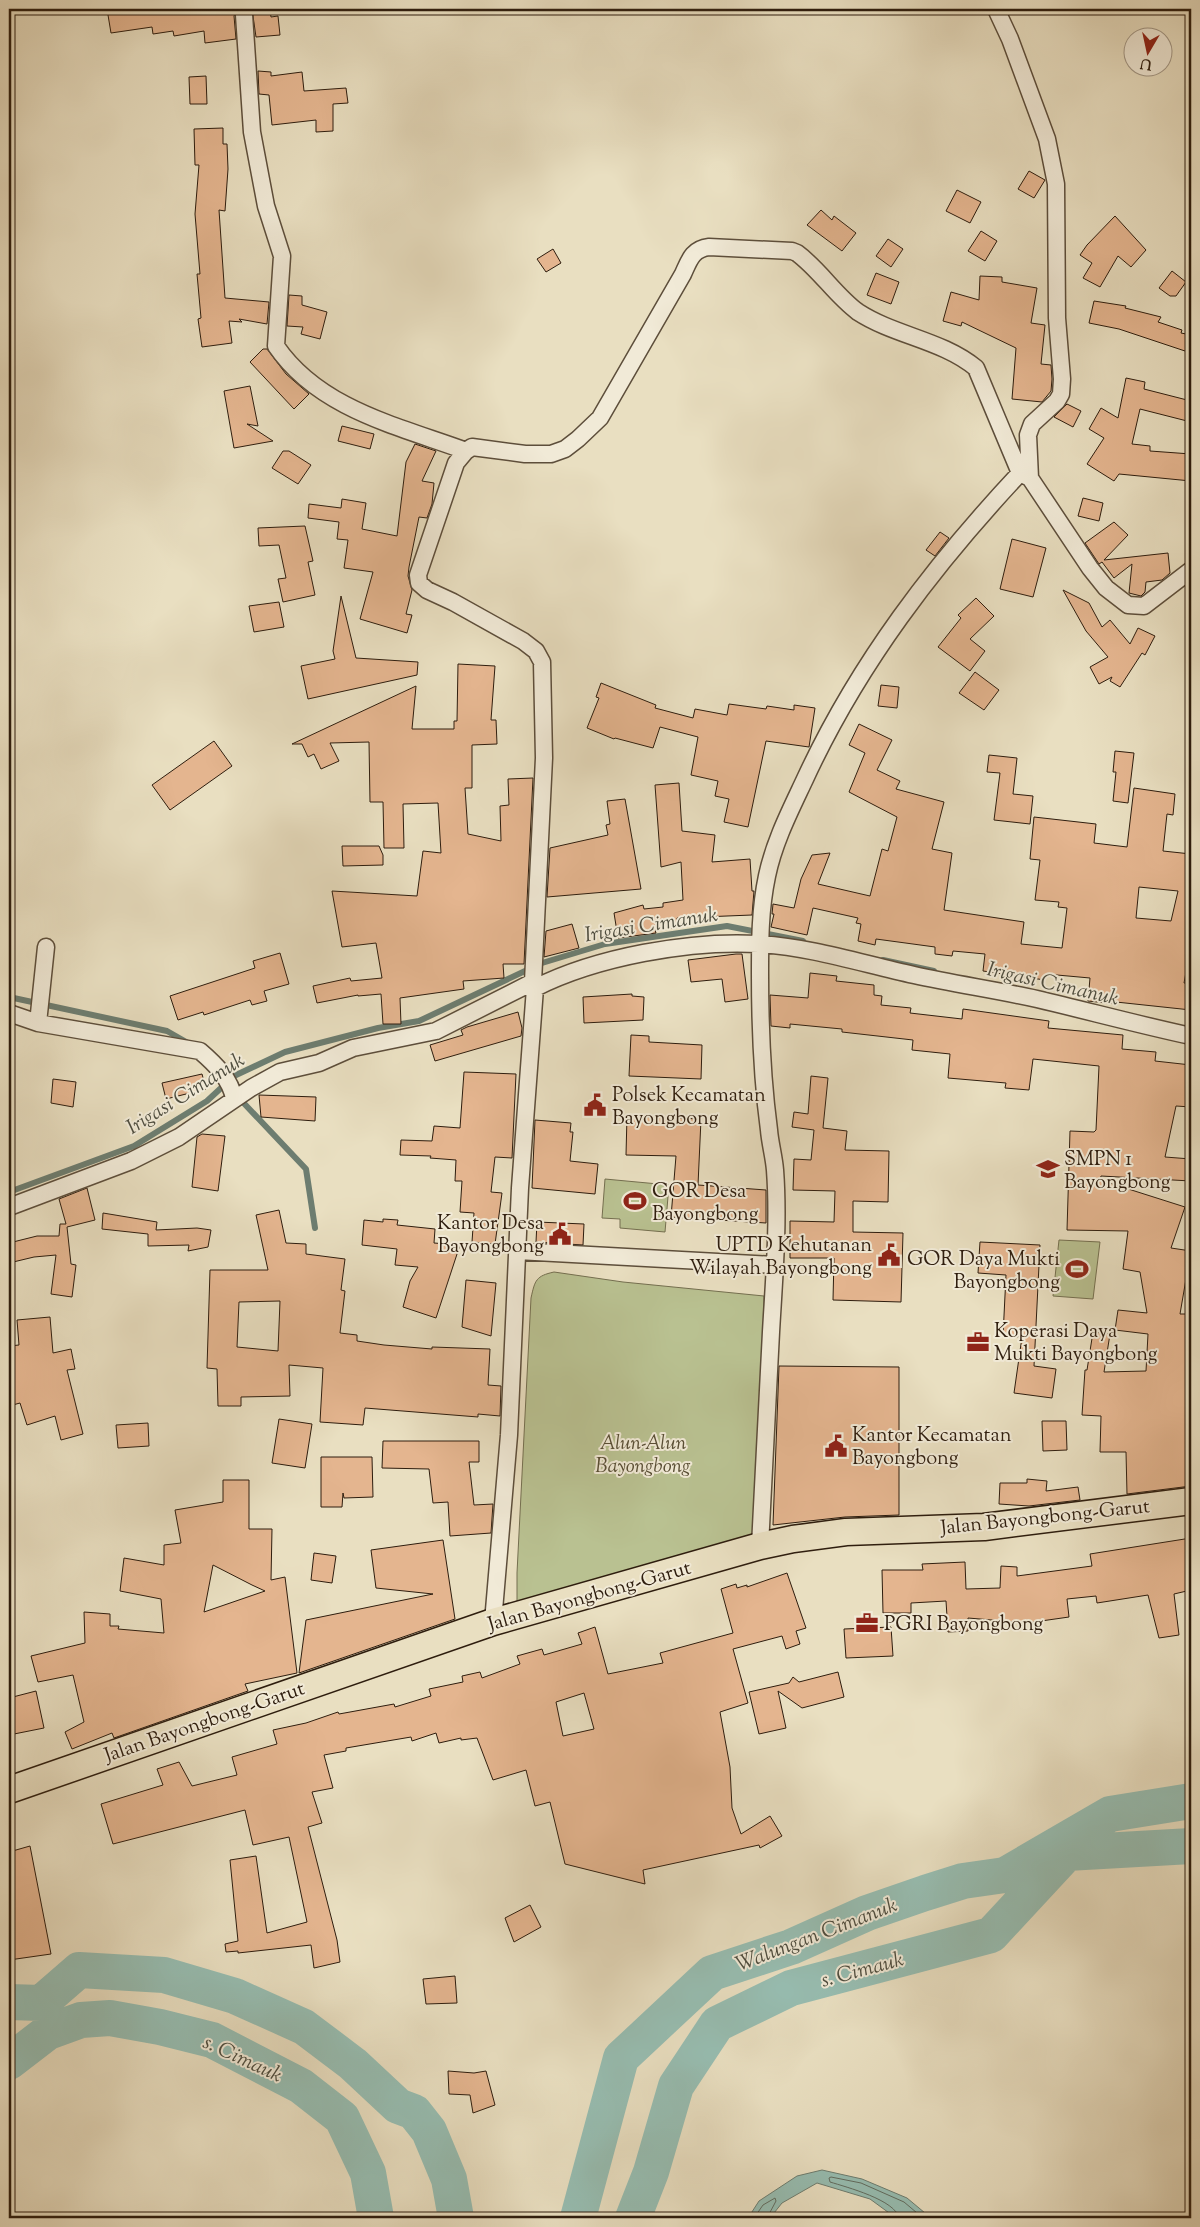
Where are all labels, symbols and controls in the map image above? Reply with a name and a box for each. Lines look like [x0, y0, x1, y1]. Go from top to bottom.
north arrow [1122, 28, 1172, 78]
text: U [1139, 52, 1153, 74]
water label: Irigasi Cimanuk [583, 901, 721, 951]
water label: Irigasi Cimanuk [984, 955, 1122, 1015]
water label: Irigasi Cimanuk [121, 1046, 251, 1143]
place label: Polsek Kecamatan Bayongbong [612, 1082, 766, 1134]
public building icon: Polsek Kecamatan Bayongbong [582, 1092, 608, 1118]
place label: SMPN 1 Bayongbong [1064, 1146, 1171, 1198]
school or university icon: SMPN 1 Bayongbong [1035, 1156, 1061, 1182]
place label: GOR Desa Bayongbong [652, 1178, 759, 1230]
sports icon: GOR Desa Bayongbong [622, 1188, 648, 1214]
place label: Kantor Desa Bayongbong [437, 1210, 544, 1262]
public building icon: Kantor Desa Bayongbong [547, 1221, 573, 1247]
place label: UPTD Kehutanan Wilayah Bayongbong [689, 1232, 872, 1284]
public building icon: UPTD Kehutanan Wilayah Bayongbong [876, 1242, 902, 1268]
place label: GOR Daya Mukti Bayongbong [907, 1246, 1060, 1298]
sports icon: GOR Daya Mukti Bayongbong [1064, 1256, 1090, 1282]
place label: Koperasi Daya Mukti Bayongbong [994, 1318, 1158, 1370]
office icon: Koperasi Daya Mukti Bayongbong [965, 1329, 991, 1355]
place label: Kantor Kecamatan Bayongbong [852, 1422, 1012, 1474]
park label: Alun-Alun Bayongbong [595, 1430, 691, 1482]
public building icon: Kantor Kecamatan Bayongbong [823, 1433, 849, 1459]
street label: Jalan Bayongbong-Garut [938, 1493, 1151, 1544]
street label: Jalan Bayongbong-Garut [484, 1554, 695, 1641]
office icon: PGRI Bayongbong [854, 1610, 880, 1636]
place label: PGRI Bayongbong [884, 1611, 1044, 1640]
street label: Jalan Bayongbong-Garut [100, 1675, 309, 1772]
water label: Walungan Cimanuk [732, 1891, 902, 1980]
water label: s. Cimauk [818, 1945, 908, 1996]
water label: s. Cimauk [198, 2028, 287, 2091]

